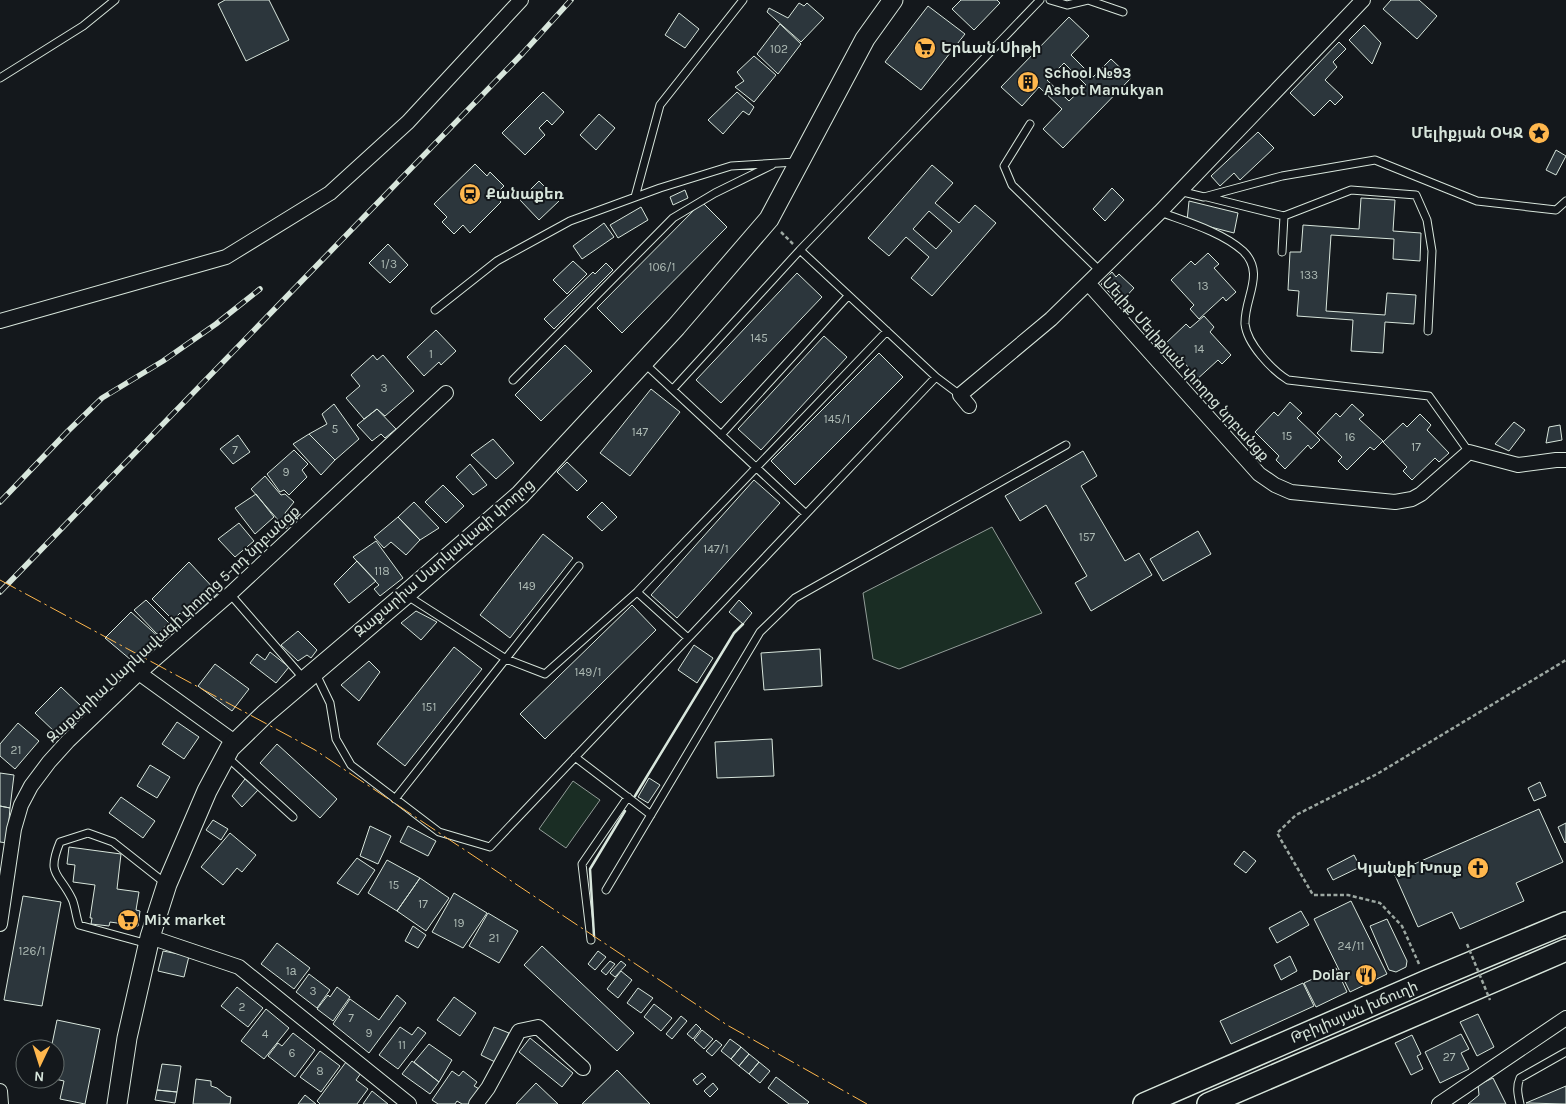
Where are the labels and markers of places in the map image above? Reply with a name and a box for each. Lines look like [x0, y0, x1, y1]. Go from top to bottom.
supermarket icon: Երևան Սիթի [913, 36, 937, 60]
place label: Երևան Սիթի [941, 39, 1041, 57]
place label: School №93 Ashot Manukyan [1044, 64, 1164, 99]
building icon: School №93 Ashot Manukyan [1016, 70, 1040, 94]
place icon: Մելիքյան ՕԿՋ [1527, 121, 1551, 145]
place label: Մելիքյան ՕԿՋ [1411, 124, 1523, 142]
station icon: Քանաքեռ [458, 182, 482, 206]
place label: Քանաքեռ [486, 185, 564, 203]
church icon: Կյանքի Խոսք [1466, 856, 1490, 880]
place label: Կյանքի Խոսք [1357, 859, 1462, 877]
supermarket icon: Mix market [116, 908, 140, 932]
place label: Mix market [144, 911, 226, 929]
restaurant icon: Dolar [1354, 963, 1378, 987]
place label: Dolar [1312, 966, 1350, 984]

